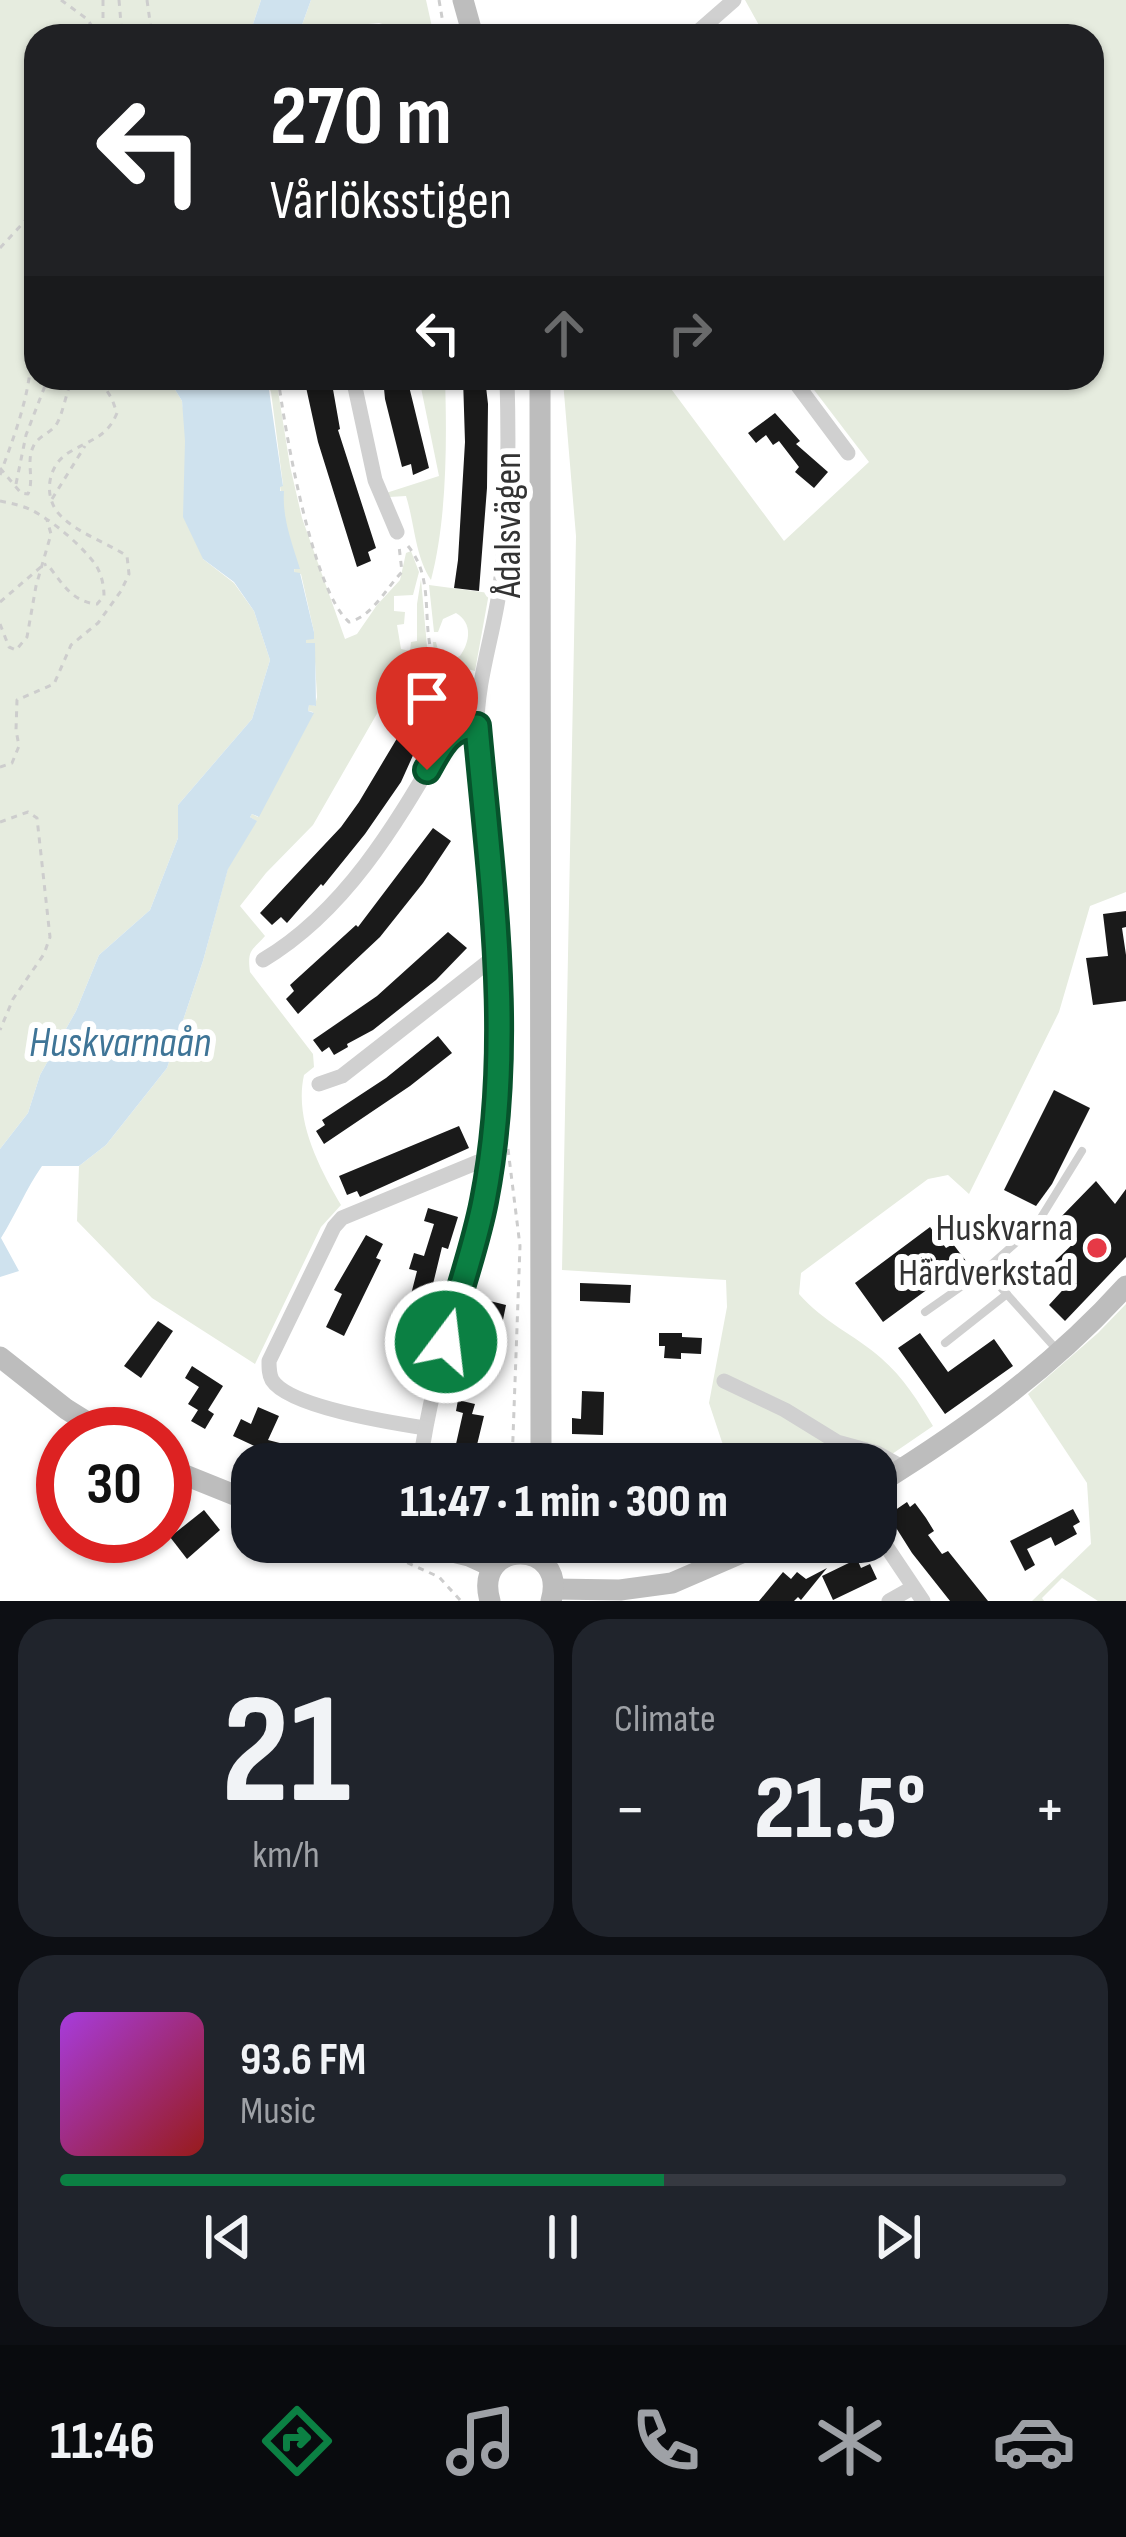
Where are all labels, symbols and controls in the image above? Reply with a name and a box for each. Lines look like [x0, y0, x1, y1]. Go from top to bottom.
text: 270 m [270, 67, 452, 168]
icon: left [72, 72, 228, 228]
text: Vårlöksstigen [270, 169, 512, 234]
icon: left [405, 300, 471, 366]
icon: ahead [531, 300, 597, 366]
icon: right [657, 300, 723, 366]
street label: Ådalsvägen [485, 452, 532, 599]
pin [376, 647, 478, 770]
icon: arrive [394, 665, 460, 731]
water label: Huskvarnaån [29, 1018, 211, 1069]
place label: Huskvarna Härdverkstad [898, 1205, 1073, 1297]
marker: Huskvarna Härdverkstad [1084, 1235, 1110, 1261]
position arrow [383, 1279, 509, 1405]
speed limit sign: 30 [36, 1407, 192, 1563]
text: 11:47 · 1 min · 300 m [400, 1475, 728, 1530]
text: 21 [221, 1660, 351, 1847]
text: Climate [614, 1696, 716, 1743]
text: 21.5° [754, 1756, 926, 1864]
text: − [614, 1771, 646, 1850]
text: + [1034, 1771, 1066, 1850]
text: km/h [252, 1832, 320, 1879]
text: 93.6 FM [240, 2033, 366, 2088]
text: Music [240, 2088, 316, 2135]
icon: previous [195, 2204, 261, 2270]
icon: pause [530, 2204, 596, 2270]
icon: next [865, 2204, 931, 2270]
icon: directions [255, 2399, 339, 2483]
icon: music [439, 2399, 523, 2483]
icon: phone [624, 2399, 708, 2483]
icon: climate [808, 2399, 892, 2483]
icon: car [992, 2399, 1076, 2483]
text: 11:46 [50, 2409, 155, 2474]

